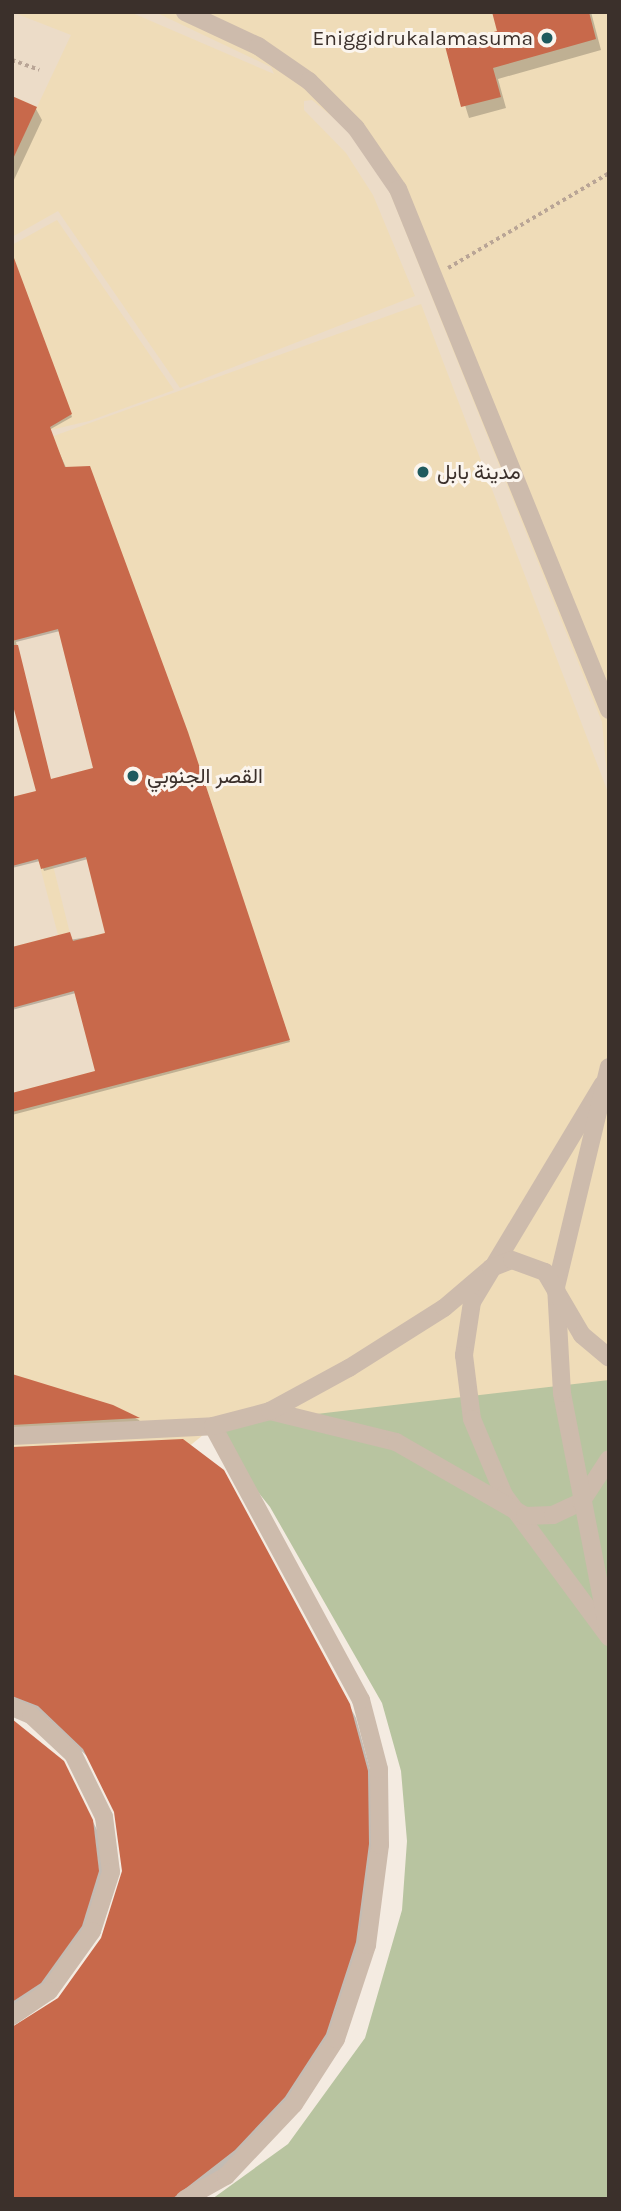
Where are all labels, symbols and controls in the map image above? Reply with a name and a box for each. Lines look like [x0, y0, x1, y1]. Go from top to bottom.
place label: Eniggidrukalamasuma [313, 25, 533, 51]
marker: Eniggidrukalamasuma [539, 30, 555, 46]
place label: مدينة بابل [437, 459, 521, 485]
marker: مدينة بابل [415, 464, 431, 480]
place label: القصر الجنوبي [147, 763, 263, 789]
marker: القصر الجنوبي [125, 768, 141, 784]

